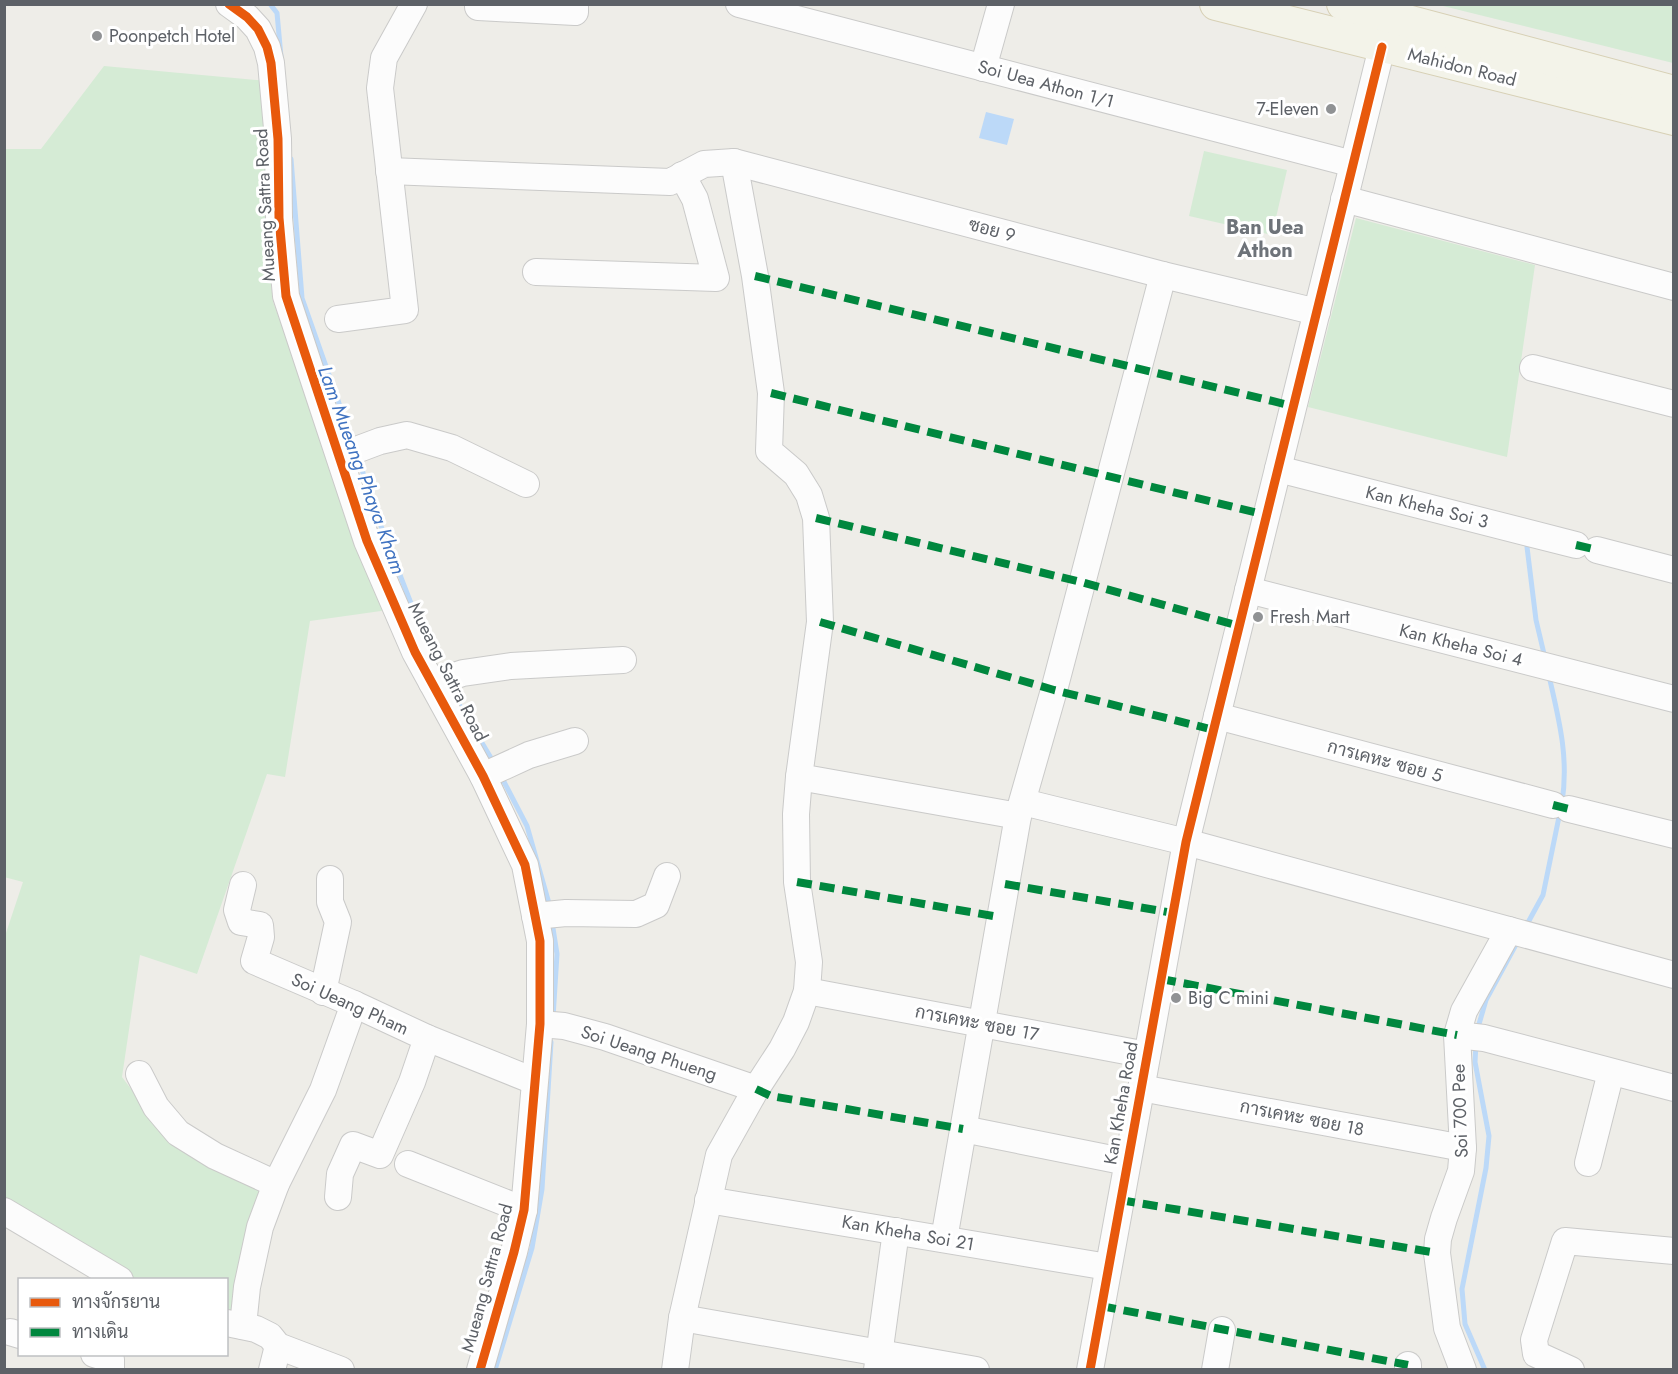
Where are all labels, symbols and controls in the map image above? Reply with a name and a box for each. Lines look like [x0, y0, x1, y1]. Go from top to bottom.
place label: Poonpetch Hotel [109, 23, 235, 49]
marker: Poonpetch Hotel [90, 29, 104, 43]
street label: Mahidon Road [1405, 41, 1519, 93]
street label: Soi Uea Athon 1/1 [975, 53, 1117, 115]
place label: 7-Eleven [1256, 96, 1319, 122]
marker: 7-Eleven [1324, 102, 1338, 116]
street label: Mueang Sattra Road [248, 128, 282, 282]
street label: ซอย 9 [966, 211, 1018, 249]
district label: Ban Uea Athon [1226, 213, 1304, 265]
water label: Lam Mueang Phaya Kham [310, 362, 413, 578]
street label: Kan Kheha Soi 3 [1363, 479, 1491, 535]
street label: Mueang Sattra Road [402, 598, 494, 746]
place label: Fresh Mart [1270, 604, 1350, 630]
marker: Fresh Mart [1251, 610, 1265, 624]
street label: Kan Kheha Soi 4 [1397, 617, 1525, 673]
street label: การเคหะ ซอย 5 [1325, 733, 1445, 789]
street label: Soi Ueang Pham [287, 966, 413, 1042]
place label: Big C mini [1188, 985, 1269, 1011]
marker: Big C mini [1169, 991, 1183, 1005]
street label: การเคหะ ซอย 17 [913, 998, 1042, 1048]
street label: Soi Ueang Phueng [578, 1019, 720, 1087]
street label: Kan Kheha Road [1097, 1039, 1145, 1167]
street label: Soi 700 Pee [1445, 1064, 1475, 1158]
street label: การเคหะ ซอย 18 [1238, 1093, 1366, 1143]
street label: Mueang Sattra Road [455, 1201, 519, 1355]
street label: Kan Kheha Soi 21 [840, 1209, 976, 1257]
legend [18, 1278, 228, 1356]
text: ทางจักรยาน [72, 1289, 160, 1315]
text: ทางเดิน [72, 1319, 128, 1345]

